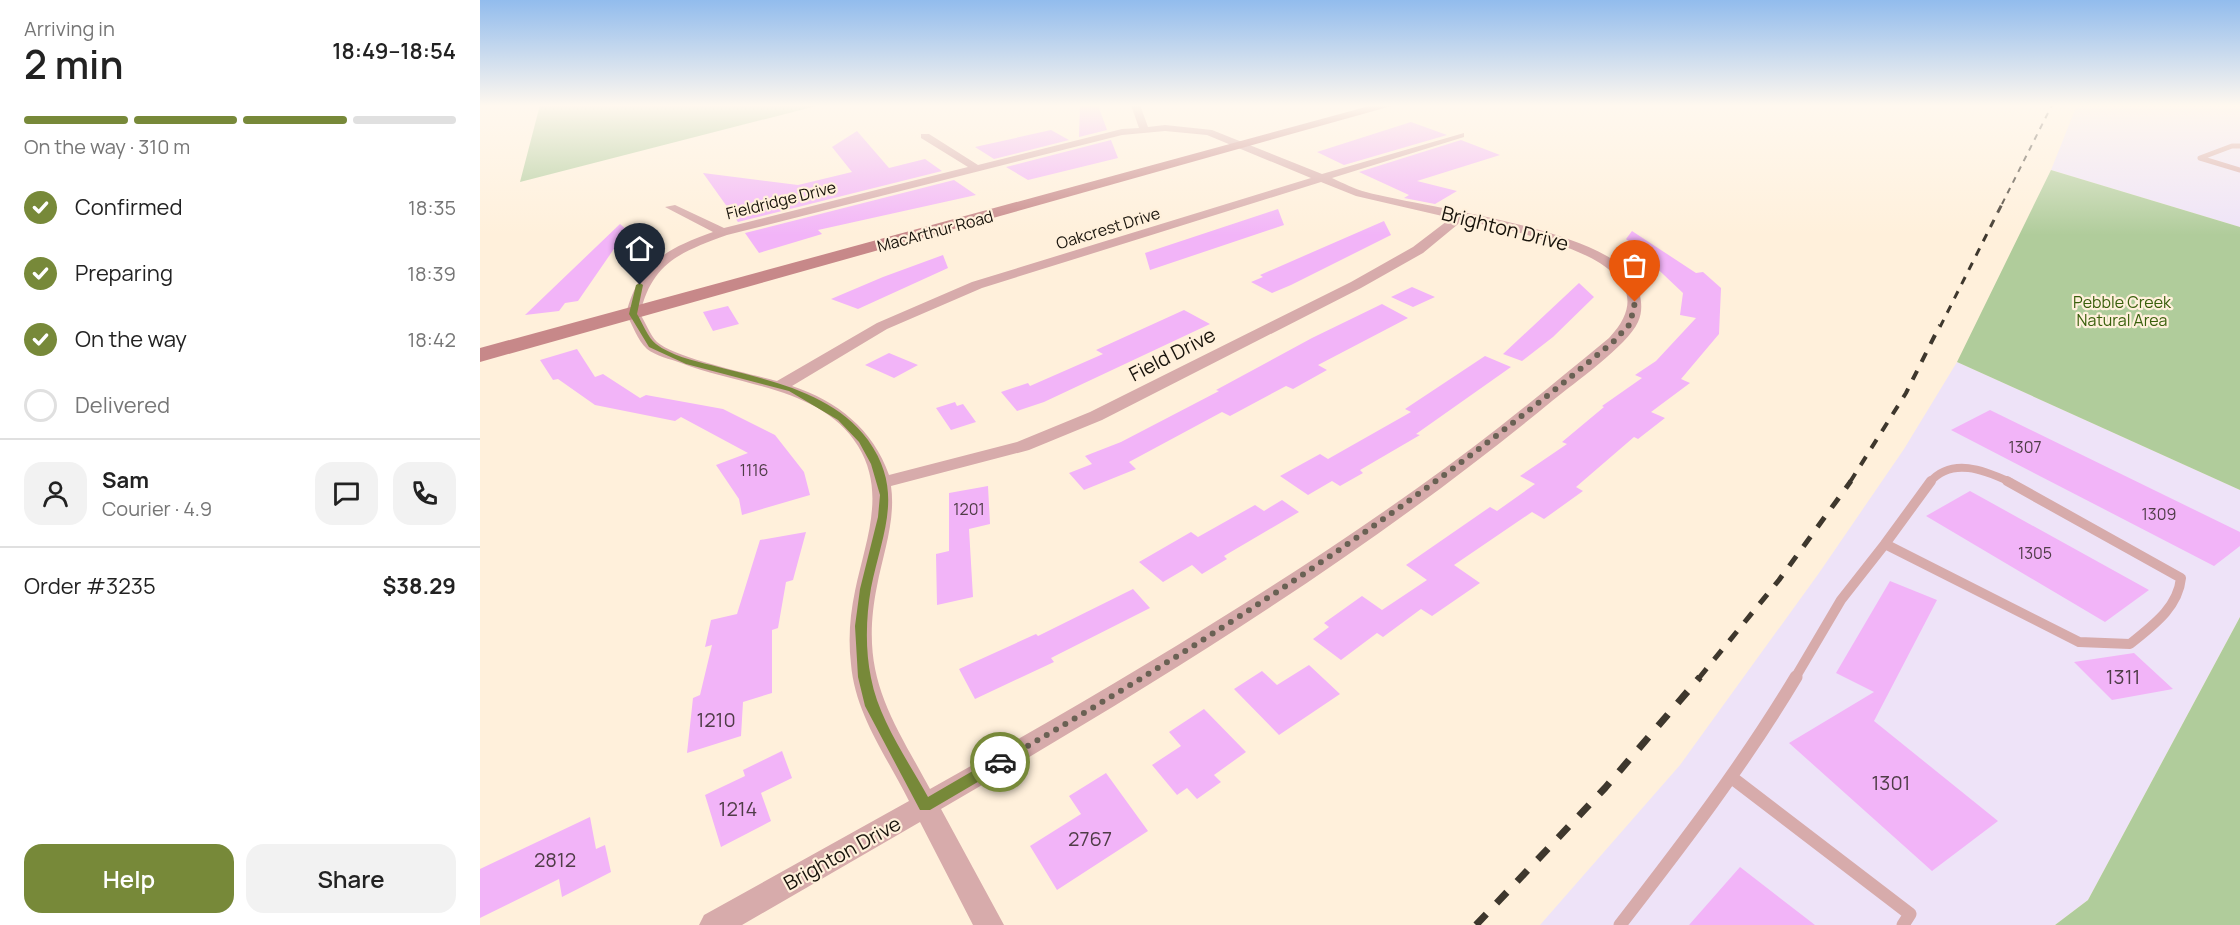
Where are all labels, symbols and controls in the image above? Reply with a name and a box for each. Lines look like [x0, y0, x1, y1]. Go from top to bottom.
text: Arriving in [24, 15, 115, 42]
text: 18:49–18:54 [332, 36, 456, 66]
text: 2 min [24, 37, 123, 91]
text: On the way · 310 m [24, 133, 190, 160]
street label: Fieldridge Drive [724, 176, 838, 224]
icon: check [24, 191, 57, 224]
text: Confirmed [75, 192, 183, 222]
text: 18:35 [408, 194, 456, 221]
street label: Brighton Drive [1439, 199, 1571, 257]
street label: Oakcrest Drive [1053, 202, 1163, 254]
street label: MacArthur Road [874, 205, 996, 257]
pin [614, 223, 665, 285]
icon: home [623, 232, 656, 265]
pin [1609, 240, 1660, 302]
icon: bag [1618, 249, 1651, 282]
icon: check [24, 257, 57, 290]
text: Preparing [75, 258, 173, 288]
text: 18:39 [407, 260, 456, 287]
park label: Pebble Creek Natural Area [2073, 291, 2172, 331]
street label: Field Drive [1124, 321, 1220, 387]
icon: check [24, 323, 57, 356]
text: On the way [75, 324, 187, 354]
text: 18:42 [407, 326, 456, 353]
text: Delivered [75, 390, 170, 420]
house number: 1307 [2009, 436, 2041, 458]
house number: 1116 [740, 459, 768, 481]
button: person [24, 462, 87, 525]
button: chat [315, 462, 378, 525]
button: phone [393, 462, 456, 525]
text: Sam [102, 465, 149, 495]
text: Courier · 4.9 [102, 495, 212, 522]
house number: 1201 [953, 498, 985, 520]
house number: 1309 [2142, 503, 2176, 525]
house number: 1305 [2018, 542, 2052, 564]
text: Order #3235 [24, 571, 156, 601]
text: $38.29 [382, 571, 456, 601]
house number: 1311 [2106, 663, 2140, 690]
house number: 1210 [696, 706, 736, 733]
courier [970, 732, 1030, 792]
icon: car [984, 746, 1017, 779]
house number: 1301 [1872, 769, 1910, 796]
house number: 1214 [719, 795, 757, 822]
street label: Brighton Drive [779, 810, 905, 896]
house number: 2767 [1068, 825, 1112, 852]
button: Help [24, 844, 234, 913]
button: Share [246, 844, 456, 913]
house number: 2812 [534, 846, 576, 873]

